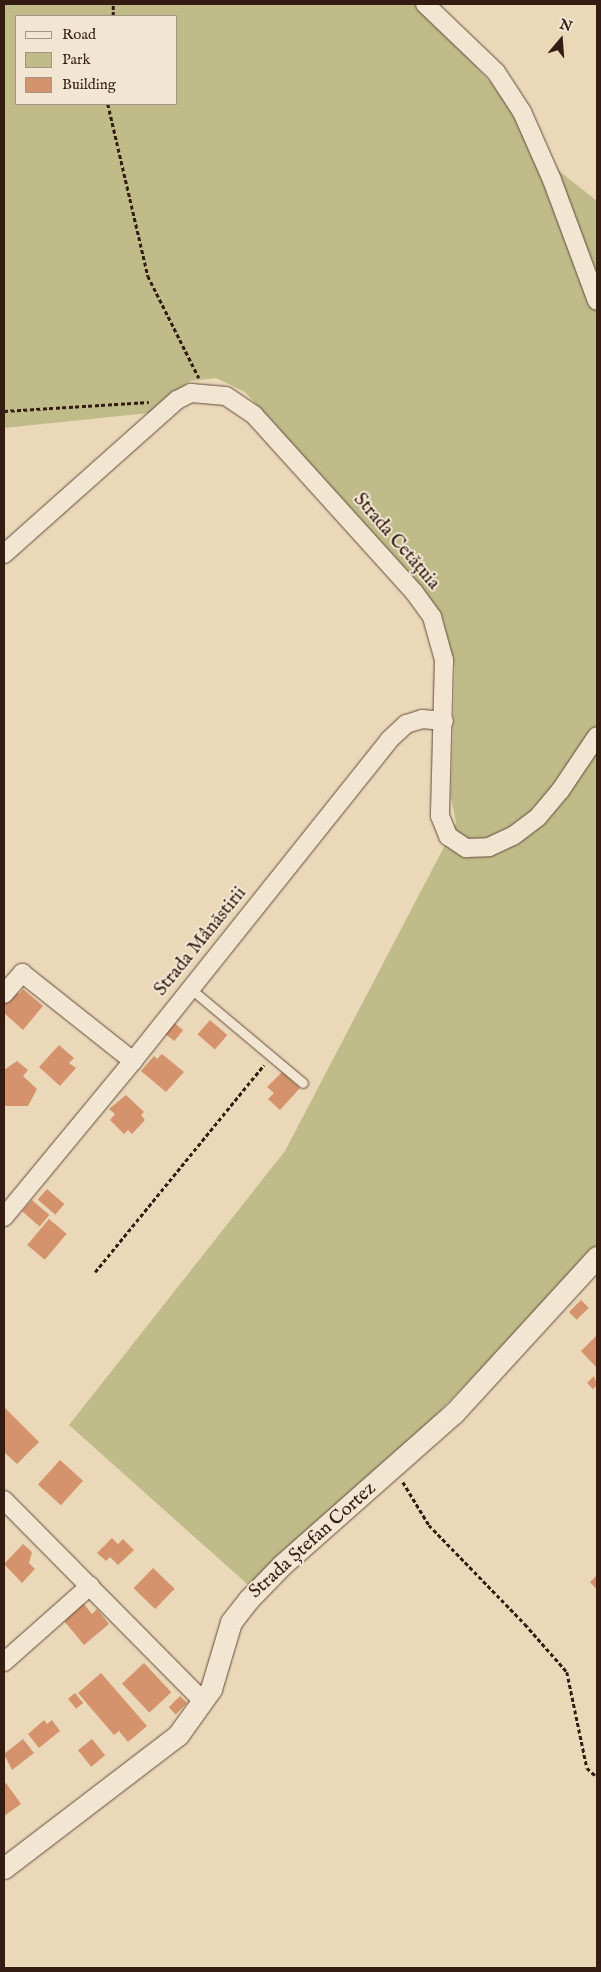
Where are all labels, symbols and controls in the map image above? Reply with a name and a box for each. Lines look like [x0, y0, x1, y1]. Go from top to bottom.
legend [15, 15, 178, 105]
north arrow [536, 15, 586, 65]
text: N [557, 15, 574, 36]
text: Road [62, 25, 96, 44]
text: Park [62, 50, 91, 69]
text: Building [62, 75, 116, 94]
street label: Strada Cetățuia [348, 489, 444, 595]
street label: Strada Mânăstirii [150, 883, 252, 1001]
street label: Strada Ștefan Cortez [245, 1478, 381, 1604]

